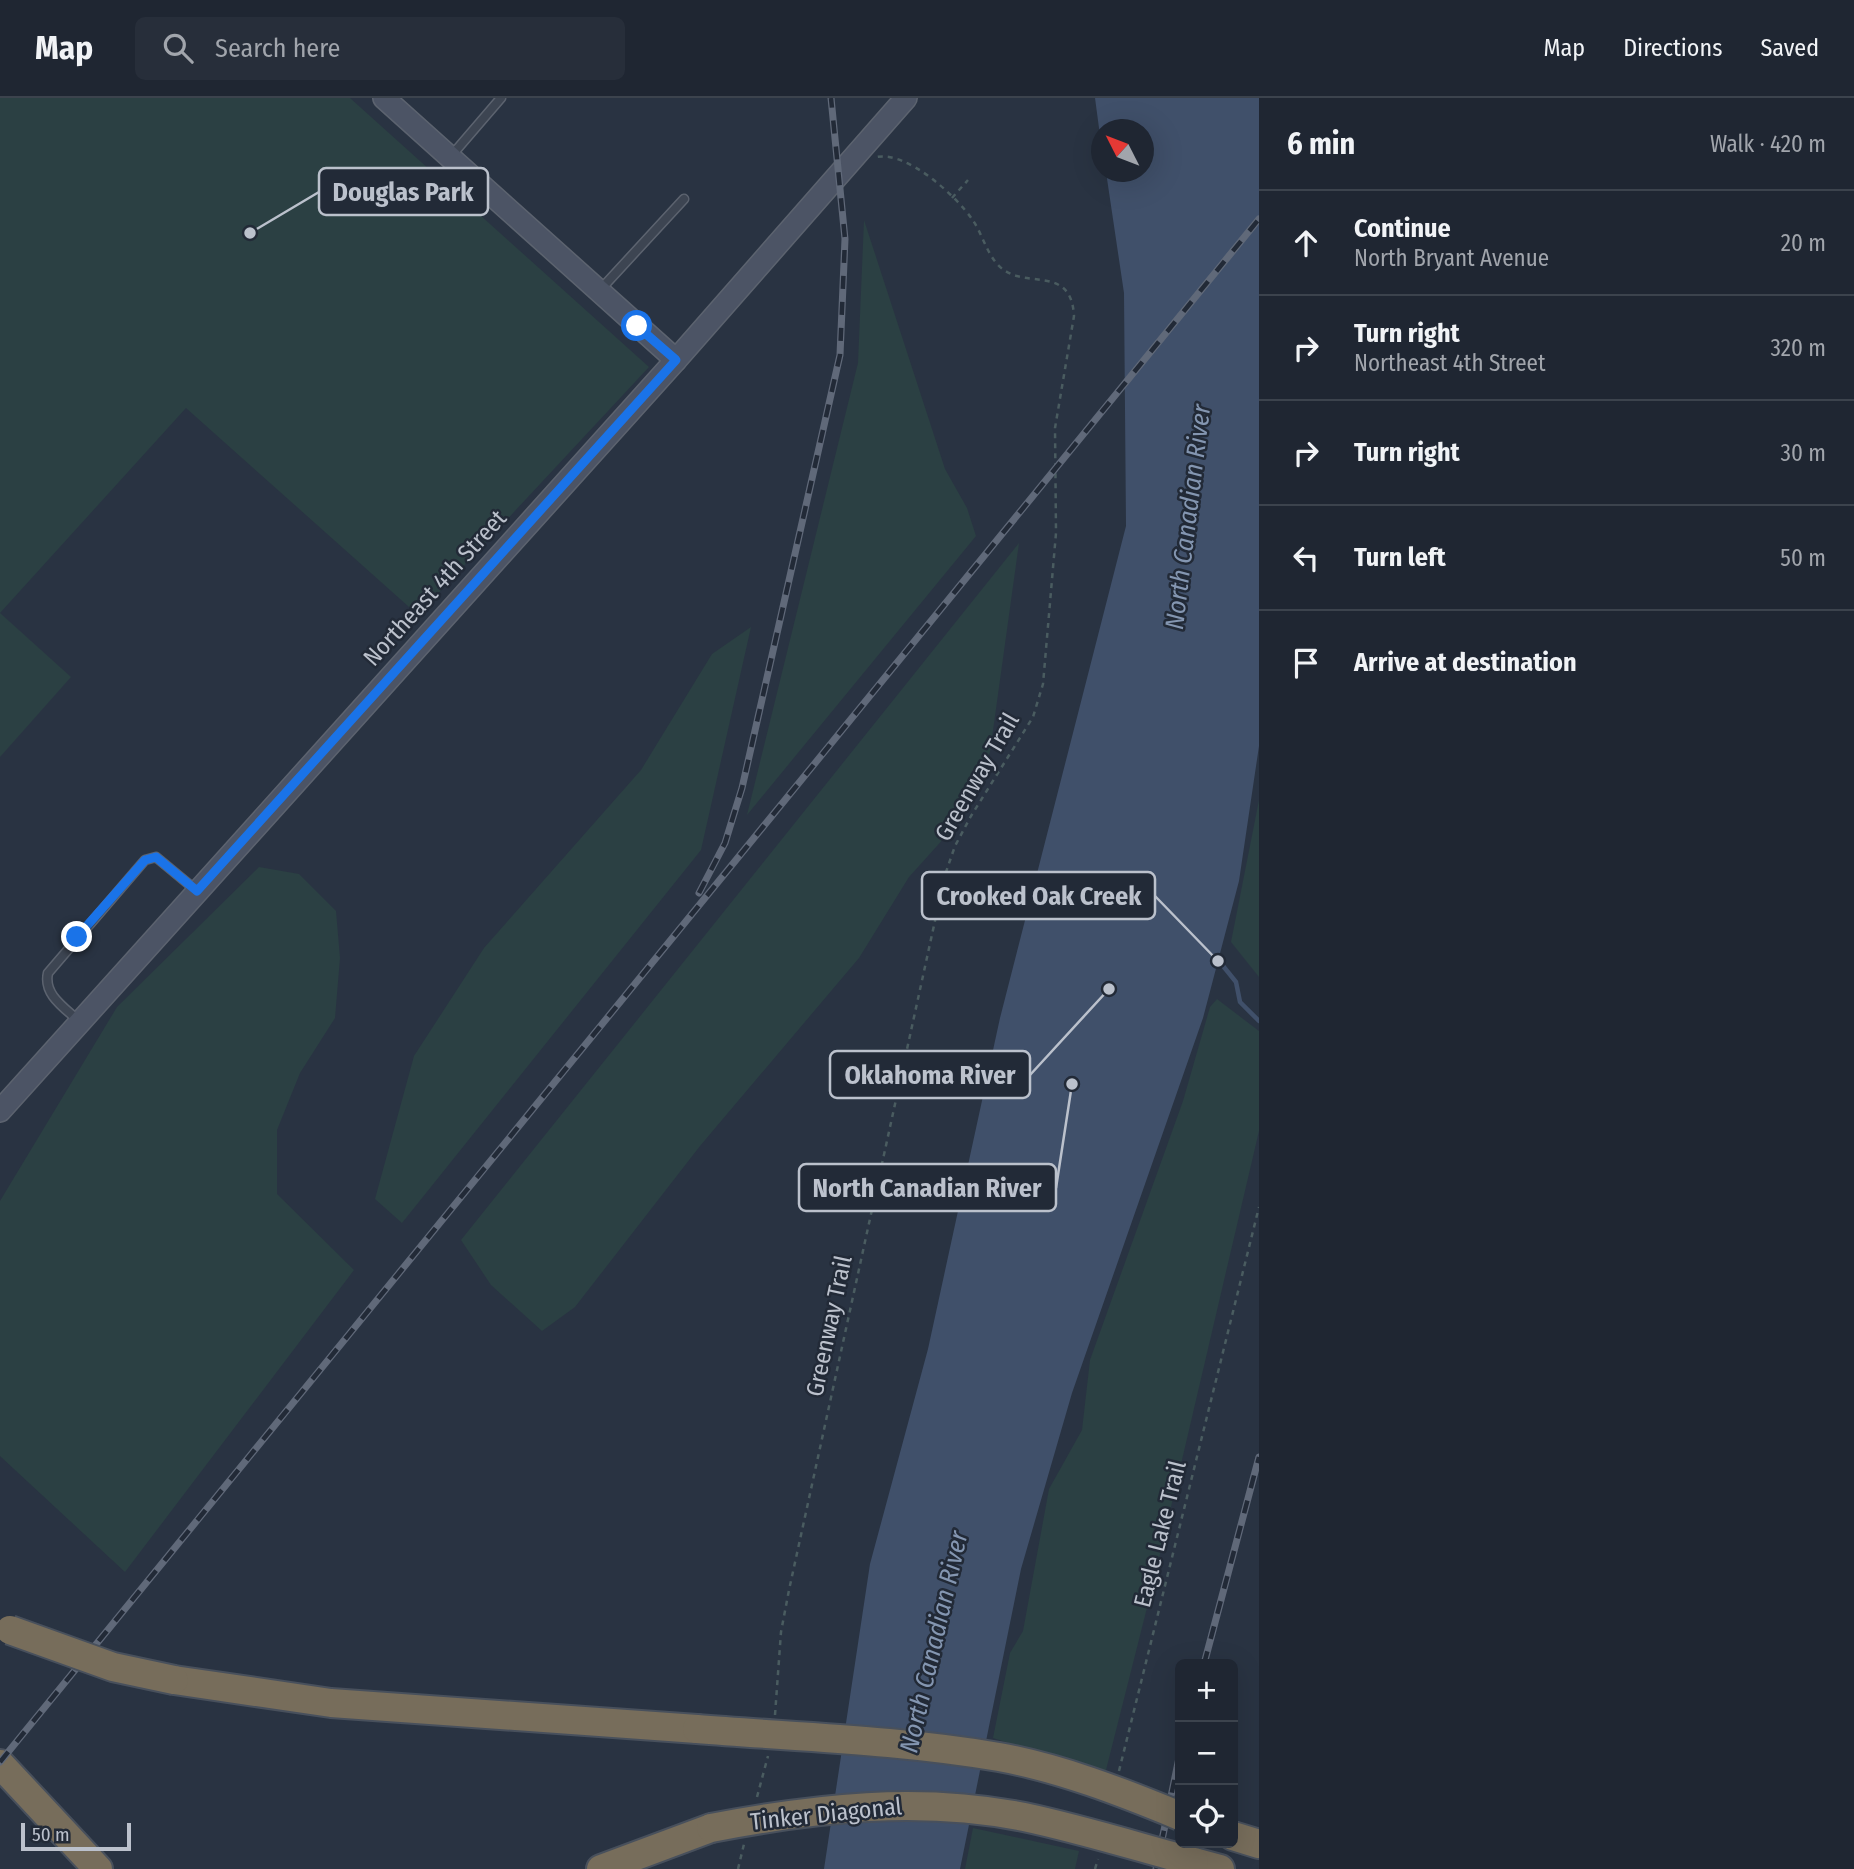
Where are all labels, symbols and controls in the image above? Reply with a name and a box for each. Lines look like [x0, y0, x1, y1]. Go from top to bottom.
search box [135, 17, 625, 80]
text: Map [35, 28, 93, 68]
icon: search [159, 29, 197, 67]
text: Search here [215, 33, 340, 64]
text: Map [1544, 34, 1585, 62]
text: Directions [1623, 34, 1722, 62]
text: Saved [1760, 34, 1819, 62]
north arrow [1091, 119, 1154, 182]
text: 6 min [1287, 126, 1355, 162]
text: Walk · 420 m [1710, 130, 1826, 158]
callout: Douglas Park [319, 168, 488, 215]
text: Douglas Park [333, 177, 474, 208]
text: Continue [1354, 213, 1451, 244]
icon: ahead [1287, 224, 1325, 262]
text: 20 m [1781, 229, 1826, 257]
text: North Bryant Avenue [1354, 244, 1549, 272]
route start [621, 310, 652, 341]
text: Turn right [1354, 318, 1460, 349]
icon: right [1287, 329, 1325, 367]
text: 320 m [1771, 334, 1826, 362]
text: Northeast 4th Street [1354, 349, 1545, 377]
water label: North Canadian River [1159, 402, 1217, 631]
icon: right [1287, 434, 1325, 472]
text: Turn right [1354, 437, 1460, 468]
text: 30 m [1781, 439, 1826, 467]
street label: Northeast 4th Street [358, 504, 512, 672]
icon: left [1287, 539, 1325, 577]
text: Turn left [1354, 542, 1446, 573]
text: 50 m [1780, 544, 1826, 572]
icon: arrive [1287, 644, 1325, 682]
text: Arrive at destination [1354, 647, 1577, 678]
street label: Greenway Trail [929, 708, 1025, 846]
callout: Crooked Oak Creek [922, 872, 1155, 919]
text: Crooked Oak Creek [937, 881, 1142, 912]
route end [61, 921, 92, 952]
callout: Oklahoma River [830, 1051, 1030, 1098]
text: Oklahoma River [844, 1060, 1016, 1091]
callout: North Canadian River [799, 1164, 1056, 1211]
text: North Canadian River [813, 1173, 1042, 1204]
street label: Greenway Trail [800, 1253, 858, 1399]
street label: Eagle Lake Trail [1128, 1458, 1192, 1610]
water label: North Canadian River [893, 1527, 975, 1756]
map controls [1175, 1659, 1238, 1848]
button: + [1175, 1659, 1238, 1722]
button: − [1175, 1722, 1238, 1785]
button: locate [1175, 1785, 1238, 1848]
street label: Tinker Diagonal [749, 1792, 903, 1836]
scale bar [21, 1820, 131, 1852]
text: 50 m [32, 1823, 70, 1846]

